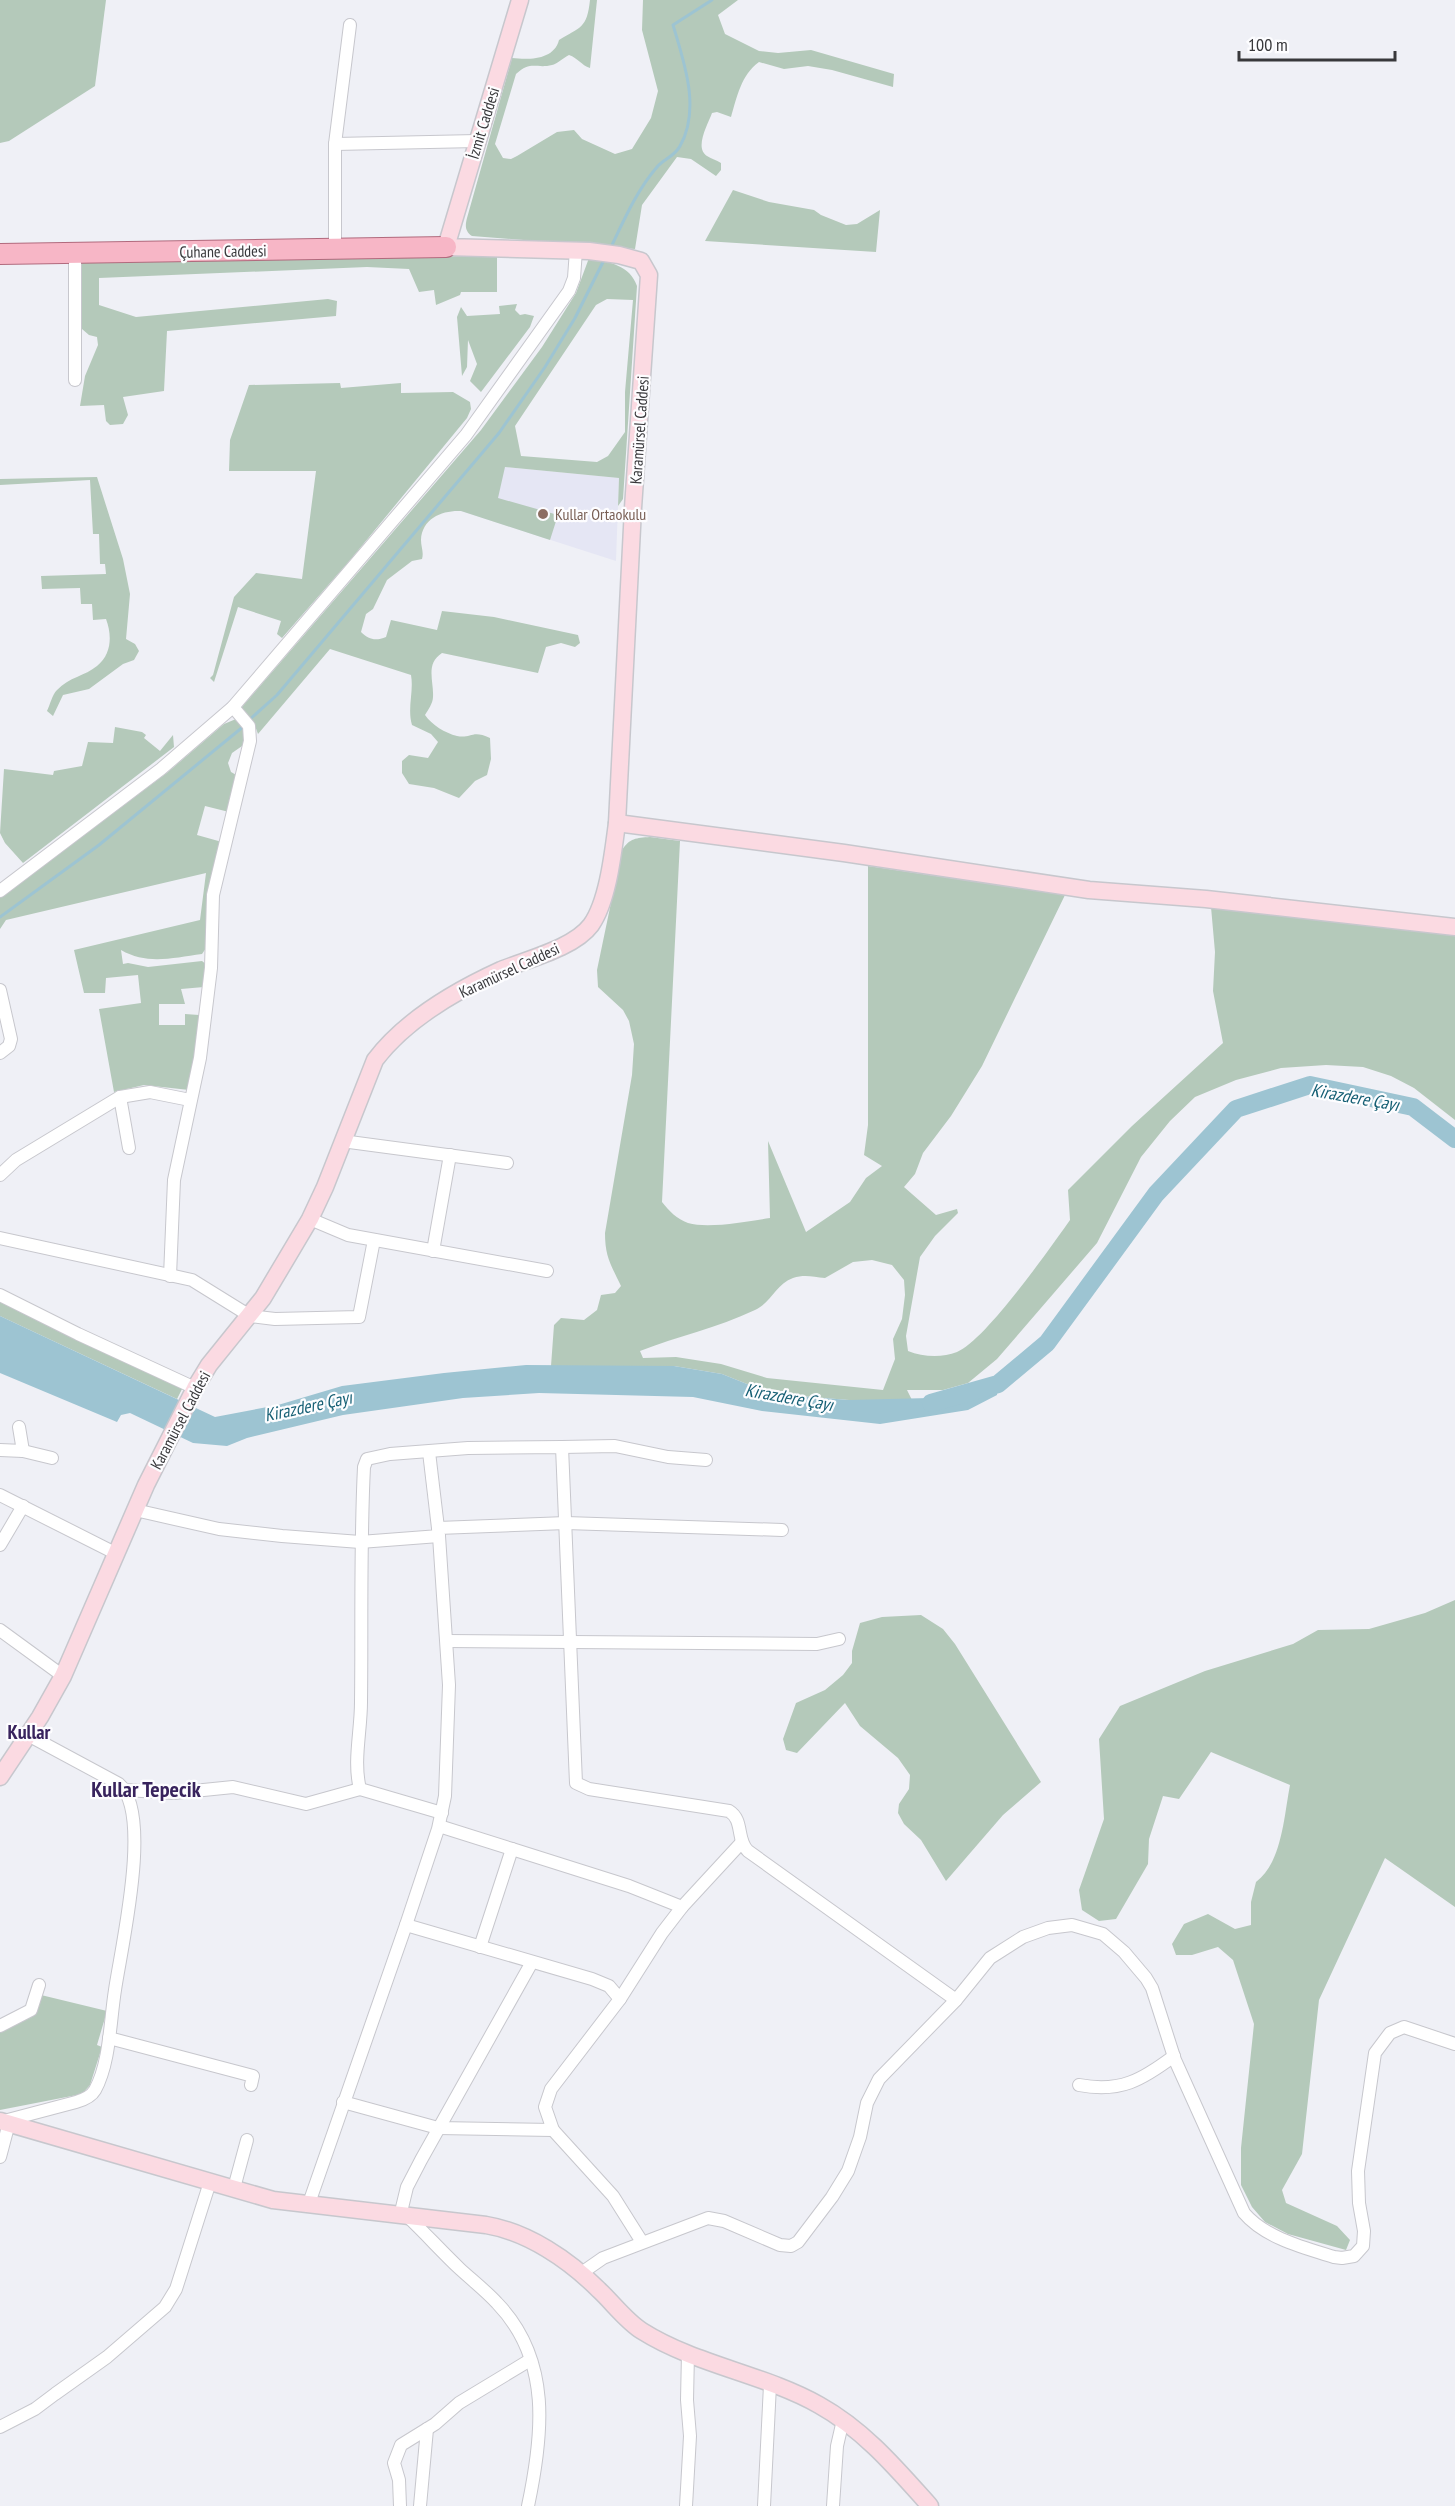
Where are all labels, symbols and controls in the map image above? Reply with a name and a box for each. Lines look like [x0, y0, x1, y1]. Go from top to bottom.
scale bar [1239, 24, 1395, 62]
text: 100 m [1248, 33, 1288, 56]
street label: İzmit Caddesi [463, 85, 503, 161]
street label: Çuhane Caddesi [179, 240, 267, 262]
street label: Karamürsel Caddesi [625, 375, 653, 485]
place label: Kullar Ortaokulu [555, 504, 646, 524]
marker: Kullar Ortaokulu [536, 507, 550, 521]
street label: Karamürsel Caddesi [456, 938, 562, 1002]
water label: Kirazdere Çayı [1309, 1078, 1402, 1116]
street label: Karamürsel Caddesi [146, 1367, 214, 1473]
water label: Kirazdere Çayı [743, 1378, 836, 1416]
water label: Kirazdere Çayı [262, 1385, 355, 1426]
district label: Kullar [8, 1719, 51, 1745]
district label: Kullar Tepecik [91, 1775, 202, 1803]

